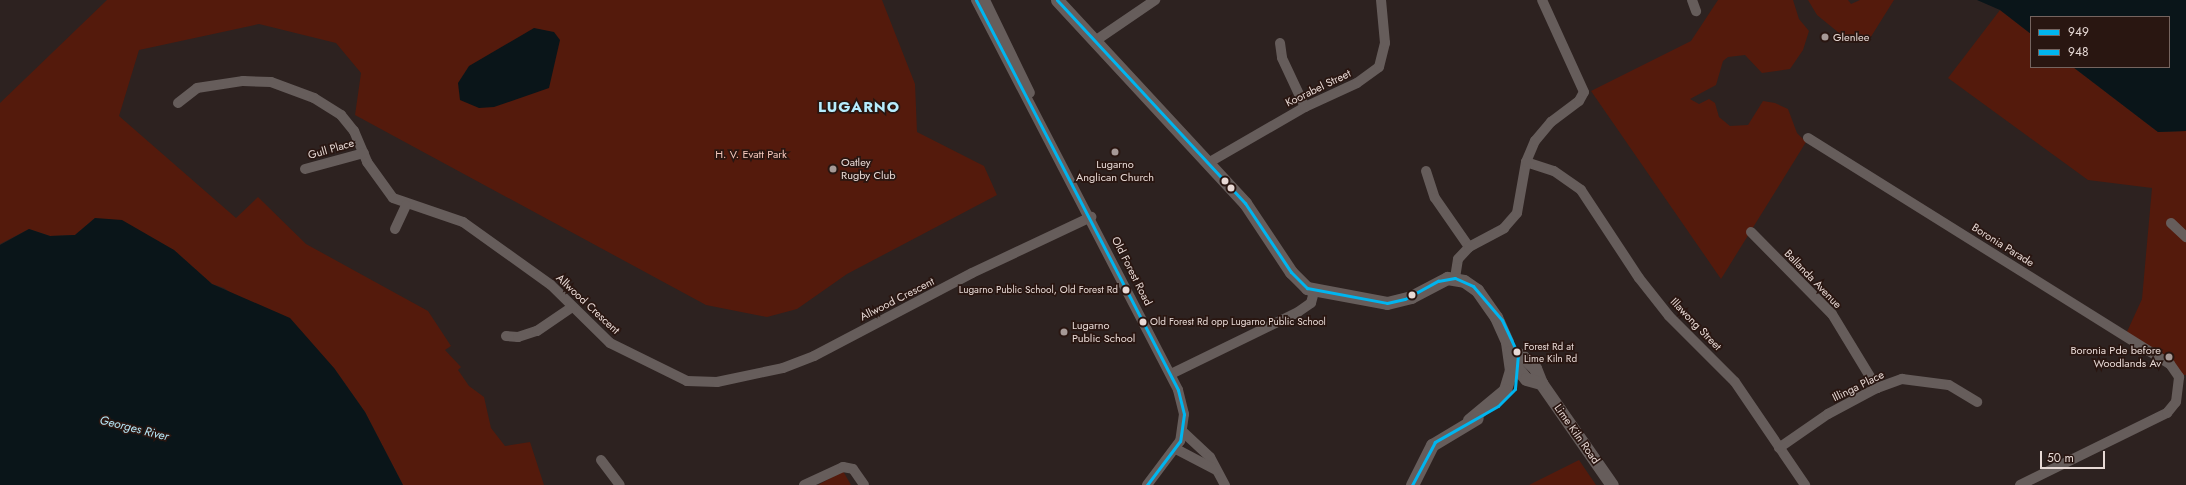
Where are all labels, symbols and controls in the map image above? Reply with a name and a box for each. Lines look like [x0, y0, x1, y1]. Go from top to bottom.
legend [2030, 16, 2170, 68]
text: 949 [2068, 23, 2089, 41]
place label: Glenlee [1833, 30, 1869, 44]
marker: Glenlee [1820, 32, 1830, 42]
text: 948 [2068, 43, 2088, 61]
street label: Koorabel Street [1283, 67, 1353, 109]
district label: LUGARNO [818, 99, 900, 117]
street label: Gull Place [306, 136, 356, 162]
park label: H. V. Evatt Park [715, 147, 787, 161]
marker: Lugarno Anglican Church [1110, 147, 1120, 157]
place label: Oatley Rugby Club [841, 156, 896, 182]
place label: Lugarno Anglican Church [1076, 158, 1154, 184]
marker: Oatley Rugby Club [828, 164, 838, 174]
unlabelled marker [1220, 176, 1230, 186]
unlabelled marker [1226, 183, 1236, 193]
street label: Boronia Parade [1969, 221, 2037, 269]
street label: Old Forest Road [1109, 234, 1155, 308]
street label: Ballanda Avenue [1782, 247, 1844, 311]
street label: Allwood Crescent [554, 271, 622, 337]
street label: Allwood Crescent [858, 275, 936, 323]
place label: Lugarno Public School, Old Forest Rd [959, 284, 1118, 296]
marker: Lugarno Public School, Old Forest Rd [1121, 285, 1131, 295]
unlabelled marker [1407, 290, 1417, 300]
street label: Illawong Street [1668, 295, 1724, 353]
place label: Old Forest Rd opp Lugarno Public School [1150, 316, 1326, 328]
marker: Old Forest Rd opp Lugarno Public School [1138, 317, 1148, 327]
place label: Lugarno Public School [1072, 319, 1135, 345]
marker: Lugarno Public School [1059, 327, 1069, 337]
place label: Forest Rd at Lime Kiln Rd [1524, 340, 1577, 364]
place label: Boronia Pde before Woodlands Av [2070, 344, 2161, 370]
marker: Forest Rd at Lime Kiln Rd [1512, 347, 1522, 357]
marker: Boronia Pde before Woodlands Av [2164, 352, 2174, 362]
street label: Illinga Place [1830, 368, 1886, 404]
street label: Lime Kiln Road [1552, 402, 1602, 466]
water label: Georges River [98, 413, 170, 445]
scale bar [2042, 443, 2107, 469]
text: 50 m [2047, 449, 2074, 467]

